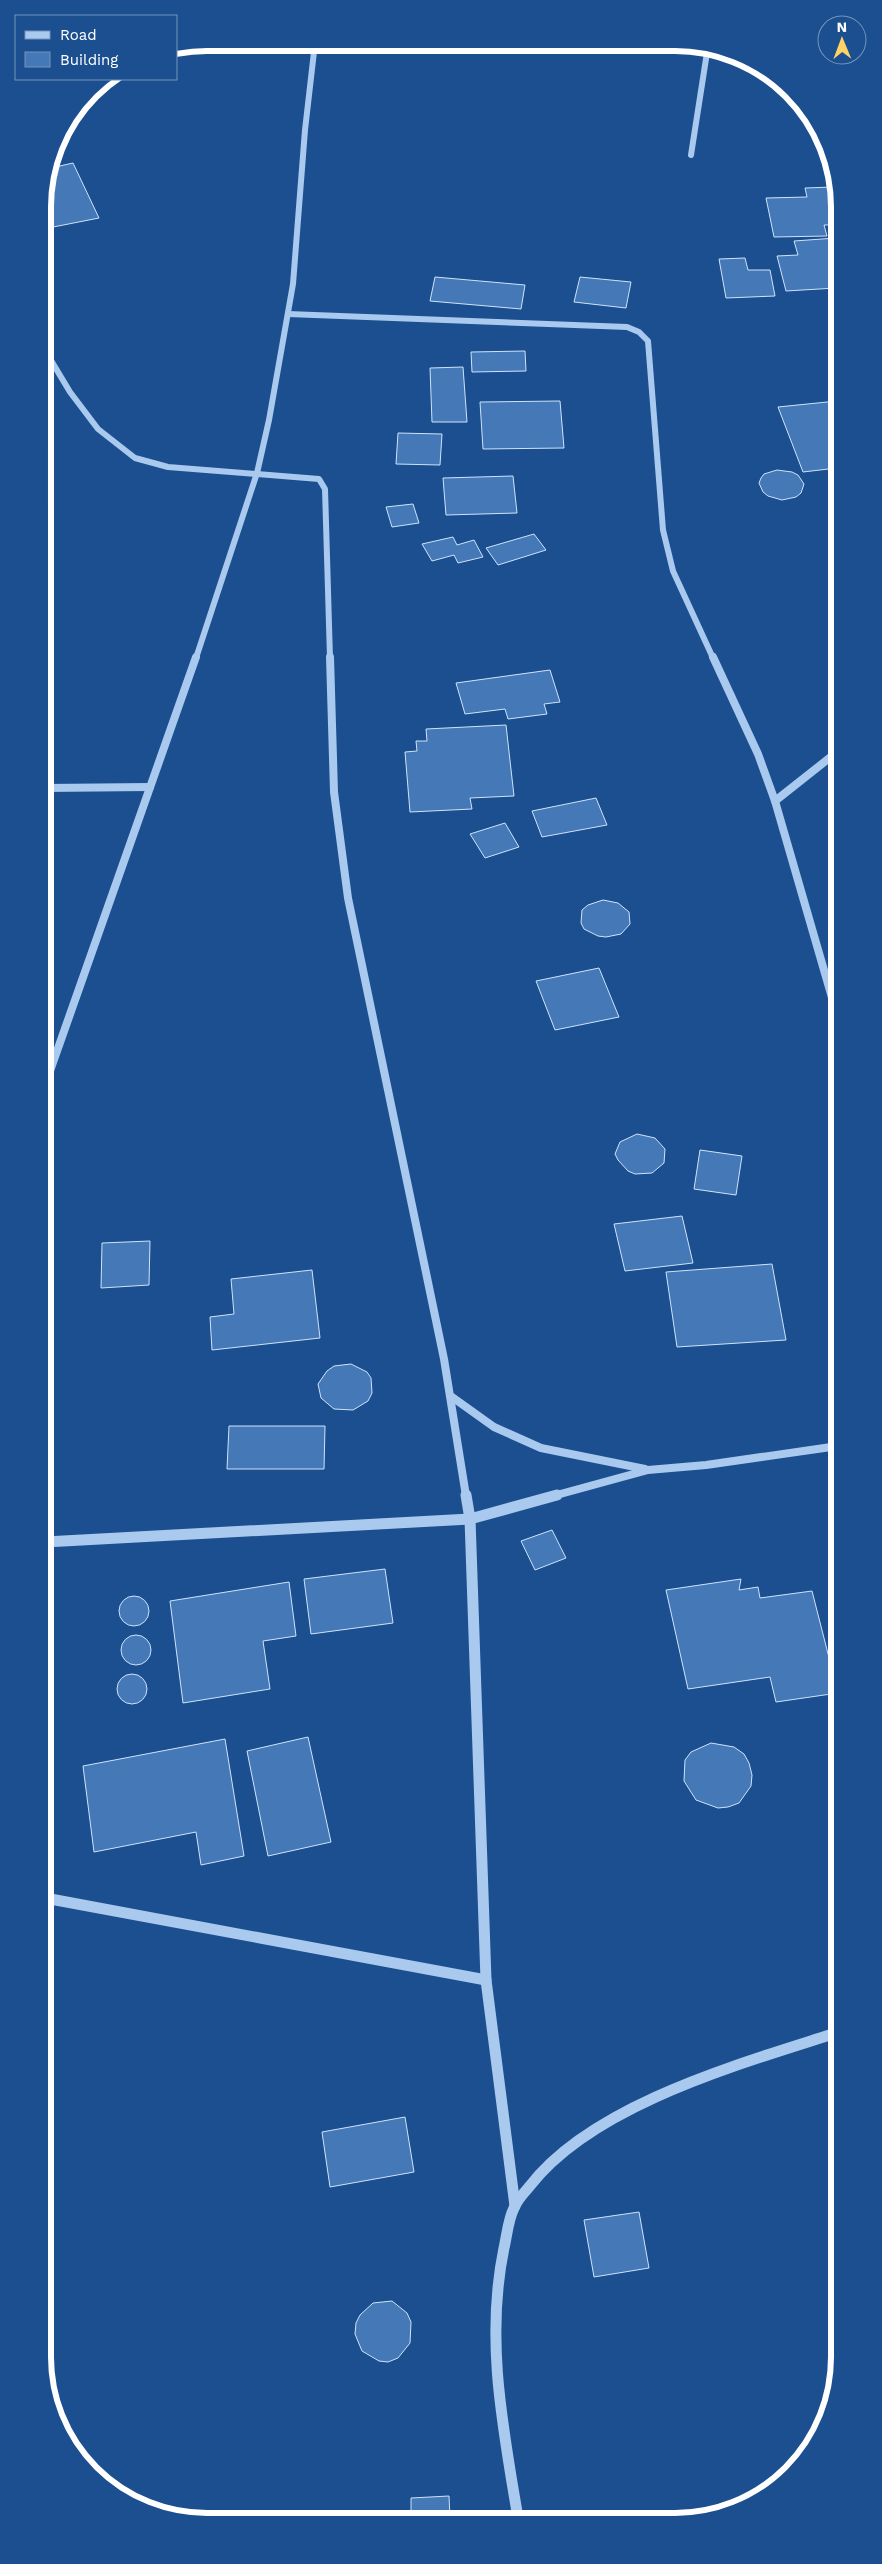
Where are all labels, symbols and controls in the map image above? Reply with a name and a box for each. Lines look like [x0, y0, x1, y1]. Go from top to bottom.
legend [15, 15, 178, 80]
north arrow [817, 15, 867, 65]
text: N [836, 19, 847, 35]
text: Road [60, 26, 97, 44]
text: Building [60, 51, 118, 69]

